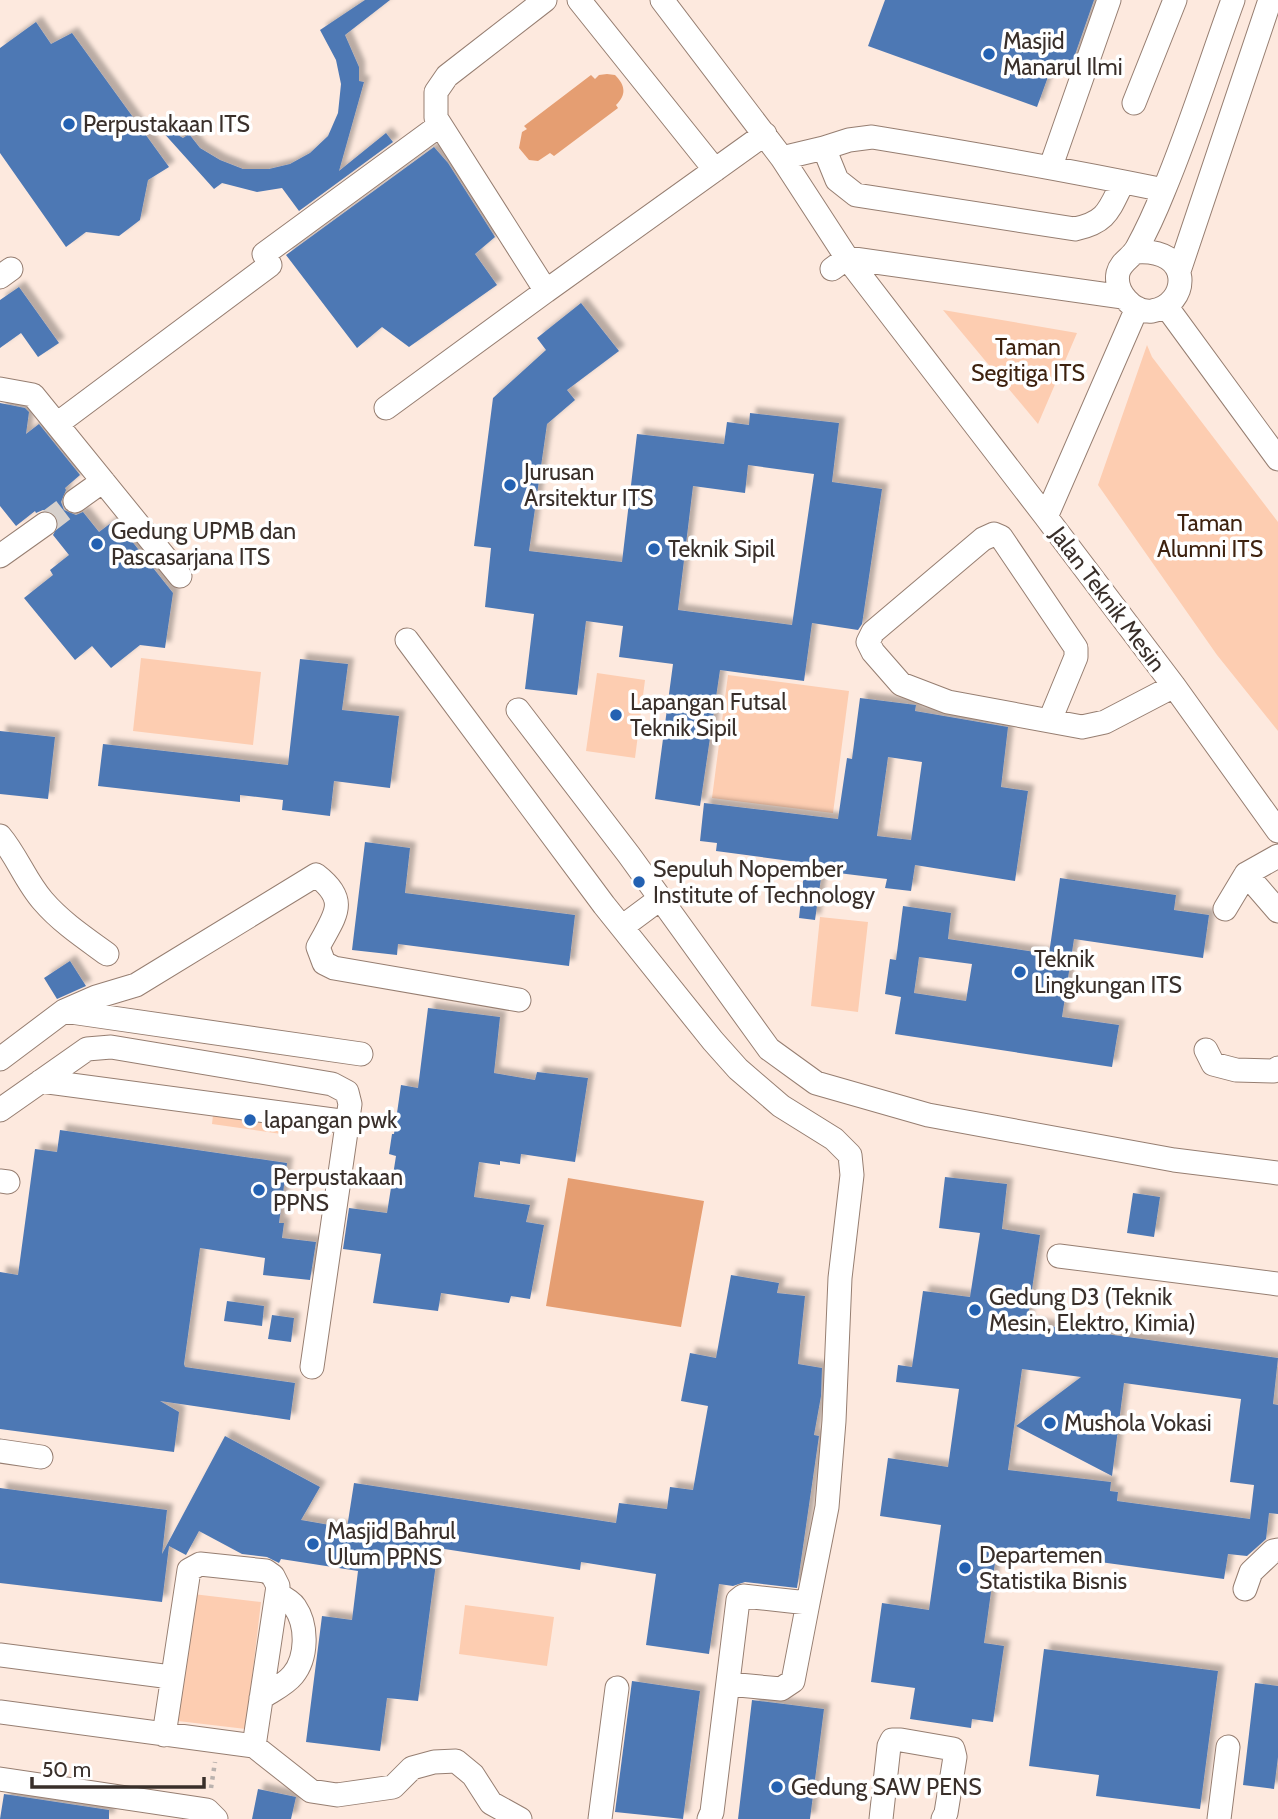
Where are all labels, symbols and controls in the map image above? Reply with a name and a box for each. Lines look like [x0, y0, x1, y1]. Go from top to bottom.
place label: Masjid Manarul Ilmi [1003, 27, 1123, 81]
marker: Masjid Manarul Ilmi [981, 46, 997, 62]
place label: Perpustakaan ITS [83, 110, 250, 138]
marker: Perpustakaan ITS [61, 116, 77, 132]
park label: Taman Segitiga ITS [971, 333, 1085, 387]
place label: Jurusan Arsitektur ITS [523, 458, 653, 512]
marker: Jurusan Arsitektur ITS [502, 477, 518, 493]
park label: Taman Alumni ITS [1157, 509, 1263, 563]
place label: Gedung UPMB dan Pascasarjana ITS [111, 517, 296, 571]
street label: Jalan Teknik Mesin [1044, 520, 1172, 677]
place label: Teknik Sipil [668, 535, 776, 563]
marker: Gedung UPMB dan Pascasarjana ITS [89, 536, 105, 552]
marker: Teknik Sipil [646, 541, 662, 557]
place label: Lapangan Futsal Teknik Sipil [630, 688, 787, 742]
marker: Lapangan Futsal Teknik Sipil [608, 707, 624, 723]
place label: Sepuluh Nopember Institute of Technology [653, 855, 875, 909]
marker: Sepuluh Nopember Institute of Technology [631, 874, 647, 890]
place label: Teknik Lingkungan ITS [1034, 945, 1182, 999]
marker: Teknik Lingkungan ITS [1012, 964, 1028, 980]
place label: lapangan pwk [264, 1106, 398, 1134]
marker: lapangan pwk [242, 1112, 258, 1128]
place label: Perpustakaan PPNS [273, 1163, 403, 1217]
marker: Perpustakaan PPNS [251, 1182, 267, 1198]
place label: Gedung D3 (Teknik Mesin, Elektro, Kimia) [989, 1283, 1196, 1337]
marker: Gedung D3 (Teknik Mesin, Elektro, Kimia) [967, 1302, 983, 1318]
place label: Mushola Vokasi [1064, 1409, 1212, 1437]
marker: Mushola Vokasi [1042, 1415, 1058, 1431]
place label: Masjid Bahrul Ulum PPNS [327, 1517, 456, 1571]
marker: Masjid Bahrul Ulum PPNS [305, 1536, 321, 1552]
place label: Departemen Statistika Bisnis [979, 1541, 1127, 1595]
marker: Departemen Statistika Bisnis [957, 1560, 973, 1576]
scale bar [32, 1745, 203, 1789]
text: 50 m [42, 1757, 91, 1782]
place label: Gedung SAW PENS [791, 1773, 982, 1801]
marker: Gedung SAW PENS [769, 1779, 785, 1795]

